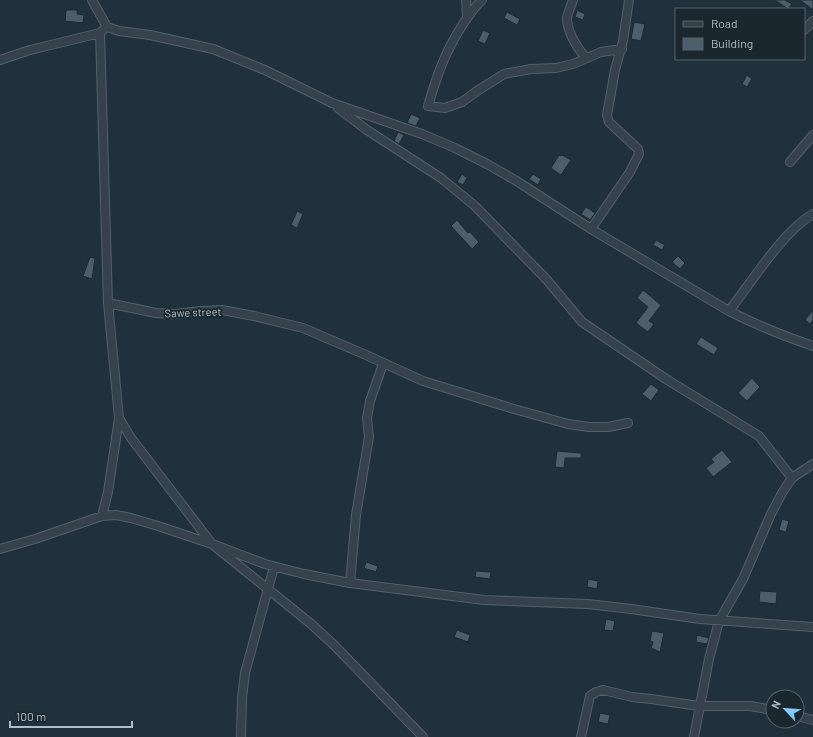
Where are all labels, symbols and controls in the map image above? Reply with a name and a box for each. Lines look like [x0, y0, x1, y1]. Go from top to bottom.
legend [675, 8, 805, 60]
text: Road [711, 16, 738, 30]
text: Building [711, 36, 753, 50]
street label: Sawe street [164, 305, 222, 319]
north arrow [765, 689, 805, 729]
text: N [768, 698, 783, 711]
scale bar [10, 703, 132, 729]
text: 100 m [16, 709, 46, 723]

